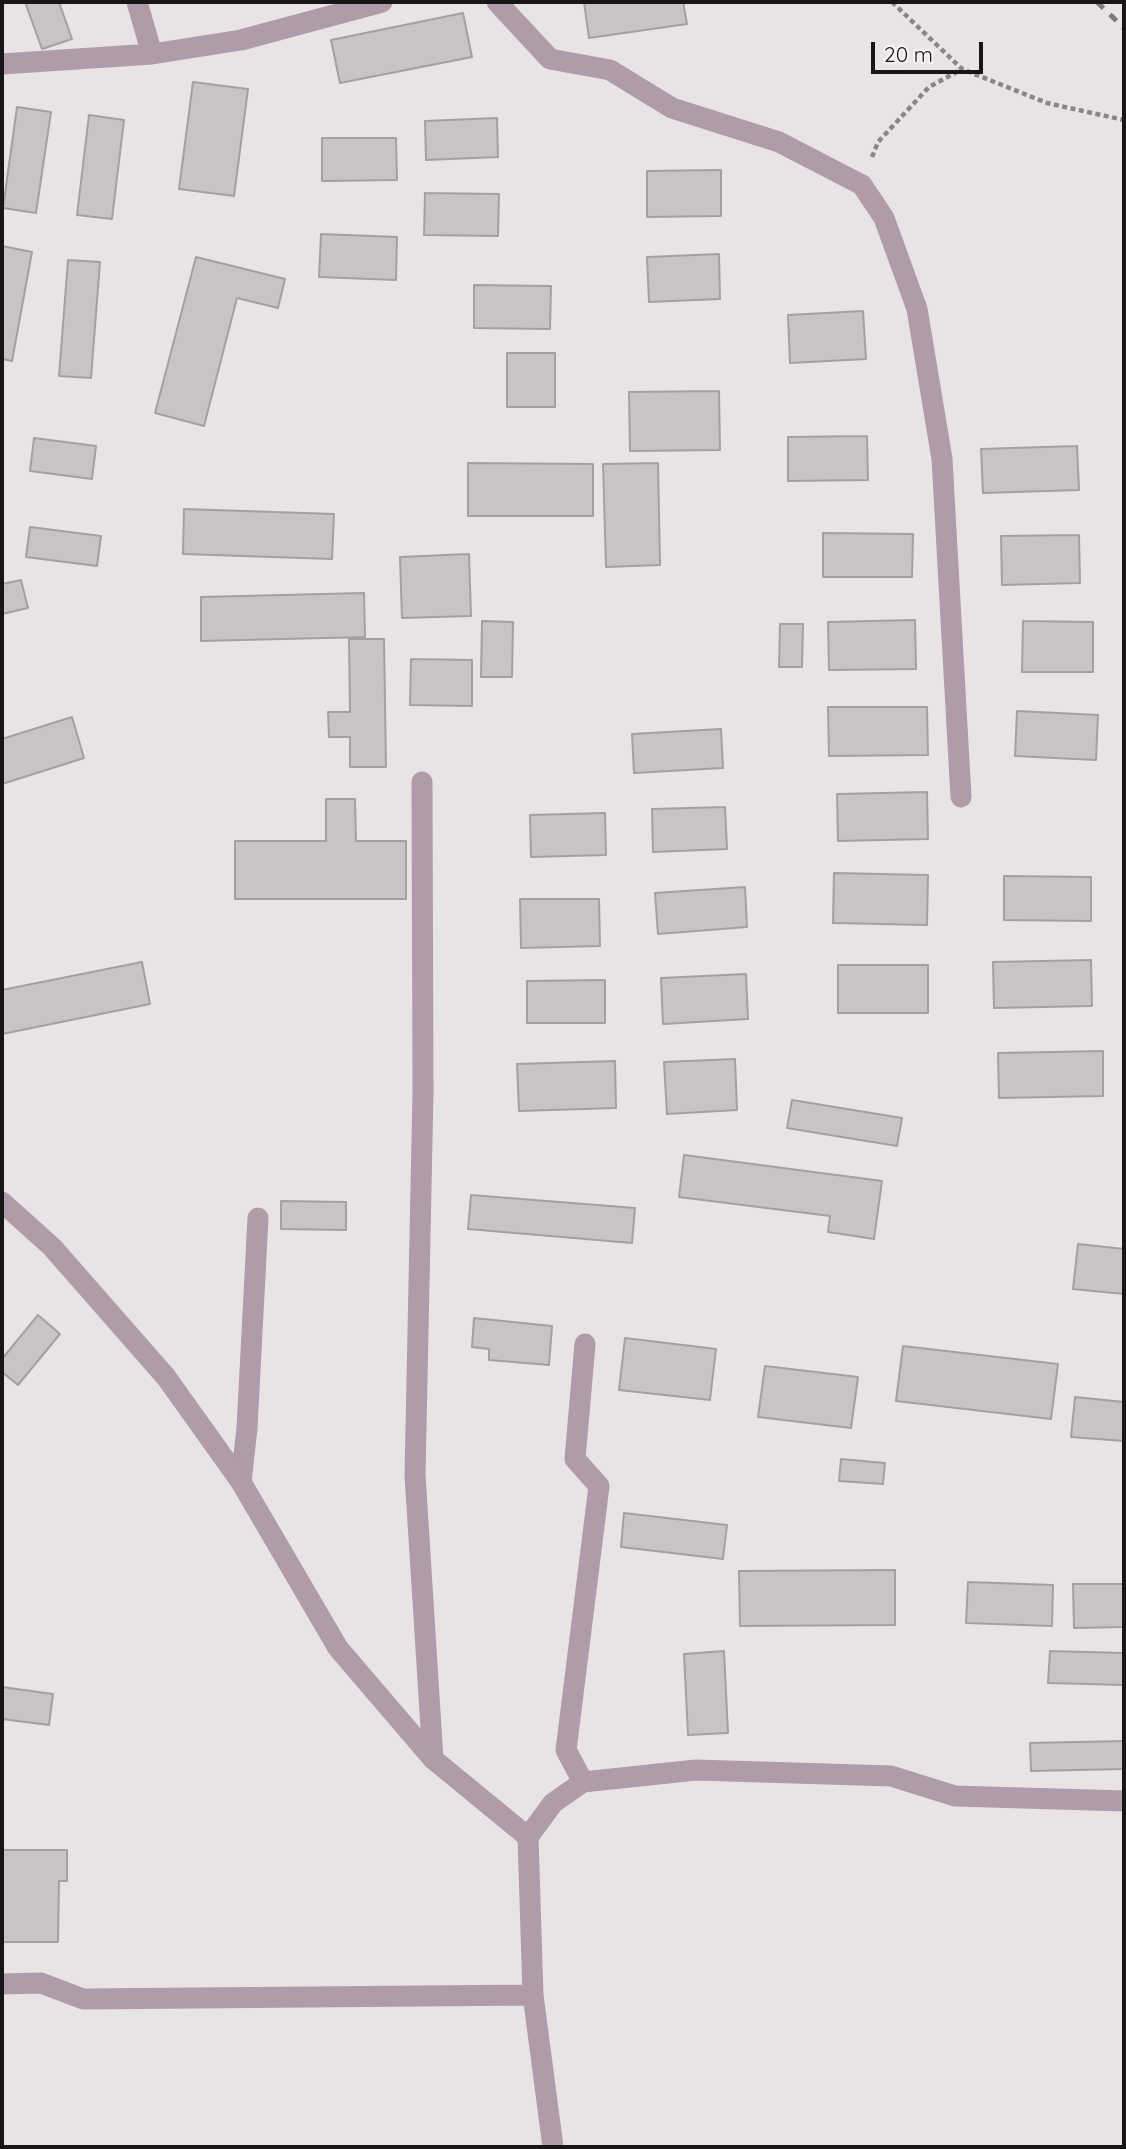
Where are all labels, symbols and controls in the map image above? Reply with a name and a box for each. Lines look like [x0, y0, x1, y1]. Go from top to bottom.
scale bar [874, 28, 986, 72]
text: 20 m [884, 41, 933, 67]

